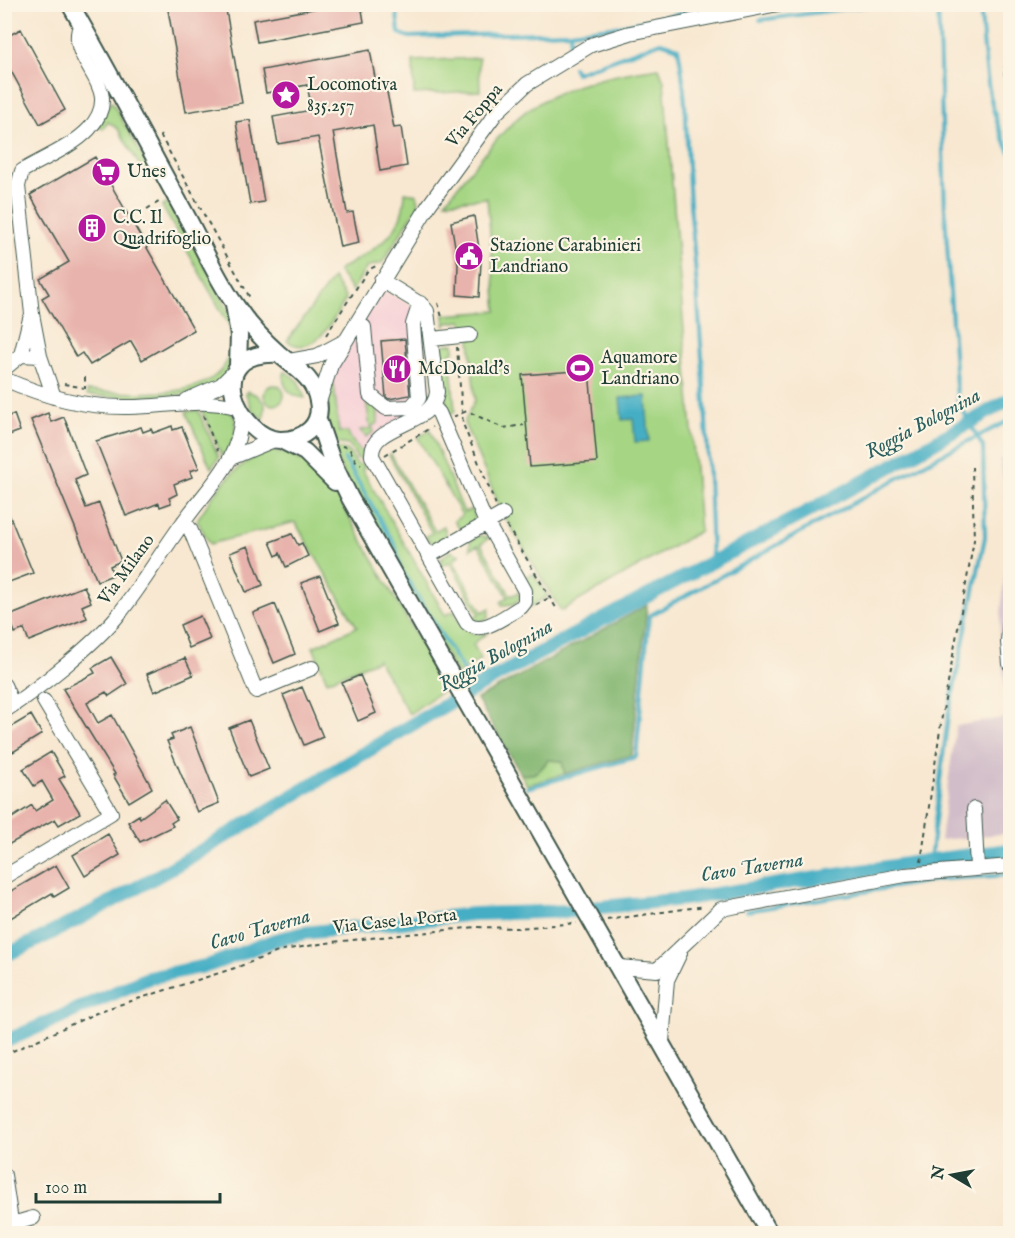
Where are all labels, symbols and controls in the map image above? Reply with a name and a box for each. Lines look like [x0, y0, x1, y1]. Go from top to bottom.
place label: Locomotiva 835.257 [307, 74, 397, 118]
place icon: Locomotiva 835.257 [270, 79, 302, 111]
street label: Via Foppa [441, 79, 509, 153]
supermarket icon: Unes [90, 156, 122, 188]
place label: Unes [127, 161, 166, 184]
place label: C.C. Il Quadrifoglio [113, 207, 211, 251]
building icon: C.C. Il Quadrifoglio [76, 212, 108, 244]
place label: Stazione Carabinieri Landriano [490, 235, 641, 279]
public building icon: Stazione Carabinieri Landriano [453, 240, 485, 272]
place label: Aquamore Landriano [600, 347, 680, 391]
sports icon: Aquamore Landriano [564, 352, 596, 384]
restaurant icon: McDonald's [381, 353, 413, 385]
place label: McDonald's [418, 358, 510, 381]
water label: Roggia Bolognina [861, 383, 985, 466]
street label: Via Milano [93, 530, 161, 611]
water label: Roggia Bolognina [434, 614, 558, 699]
water label: Cavo Taverna [699, 848, 805, 888]
water label: Cavo Taverna [207, 904, 313, 956]
street label: Via Case la Porta [331, 904, 458, 940]
north arrow [922, 1145, 982, 1205]
text: N [928, 1164, 950, 1182]
scale bar [36, 1166, 220, 1204]
text: 100 m [45, 1177, 87, 1200]

